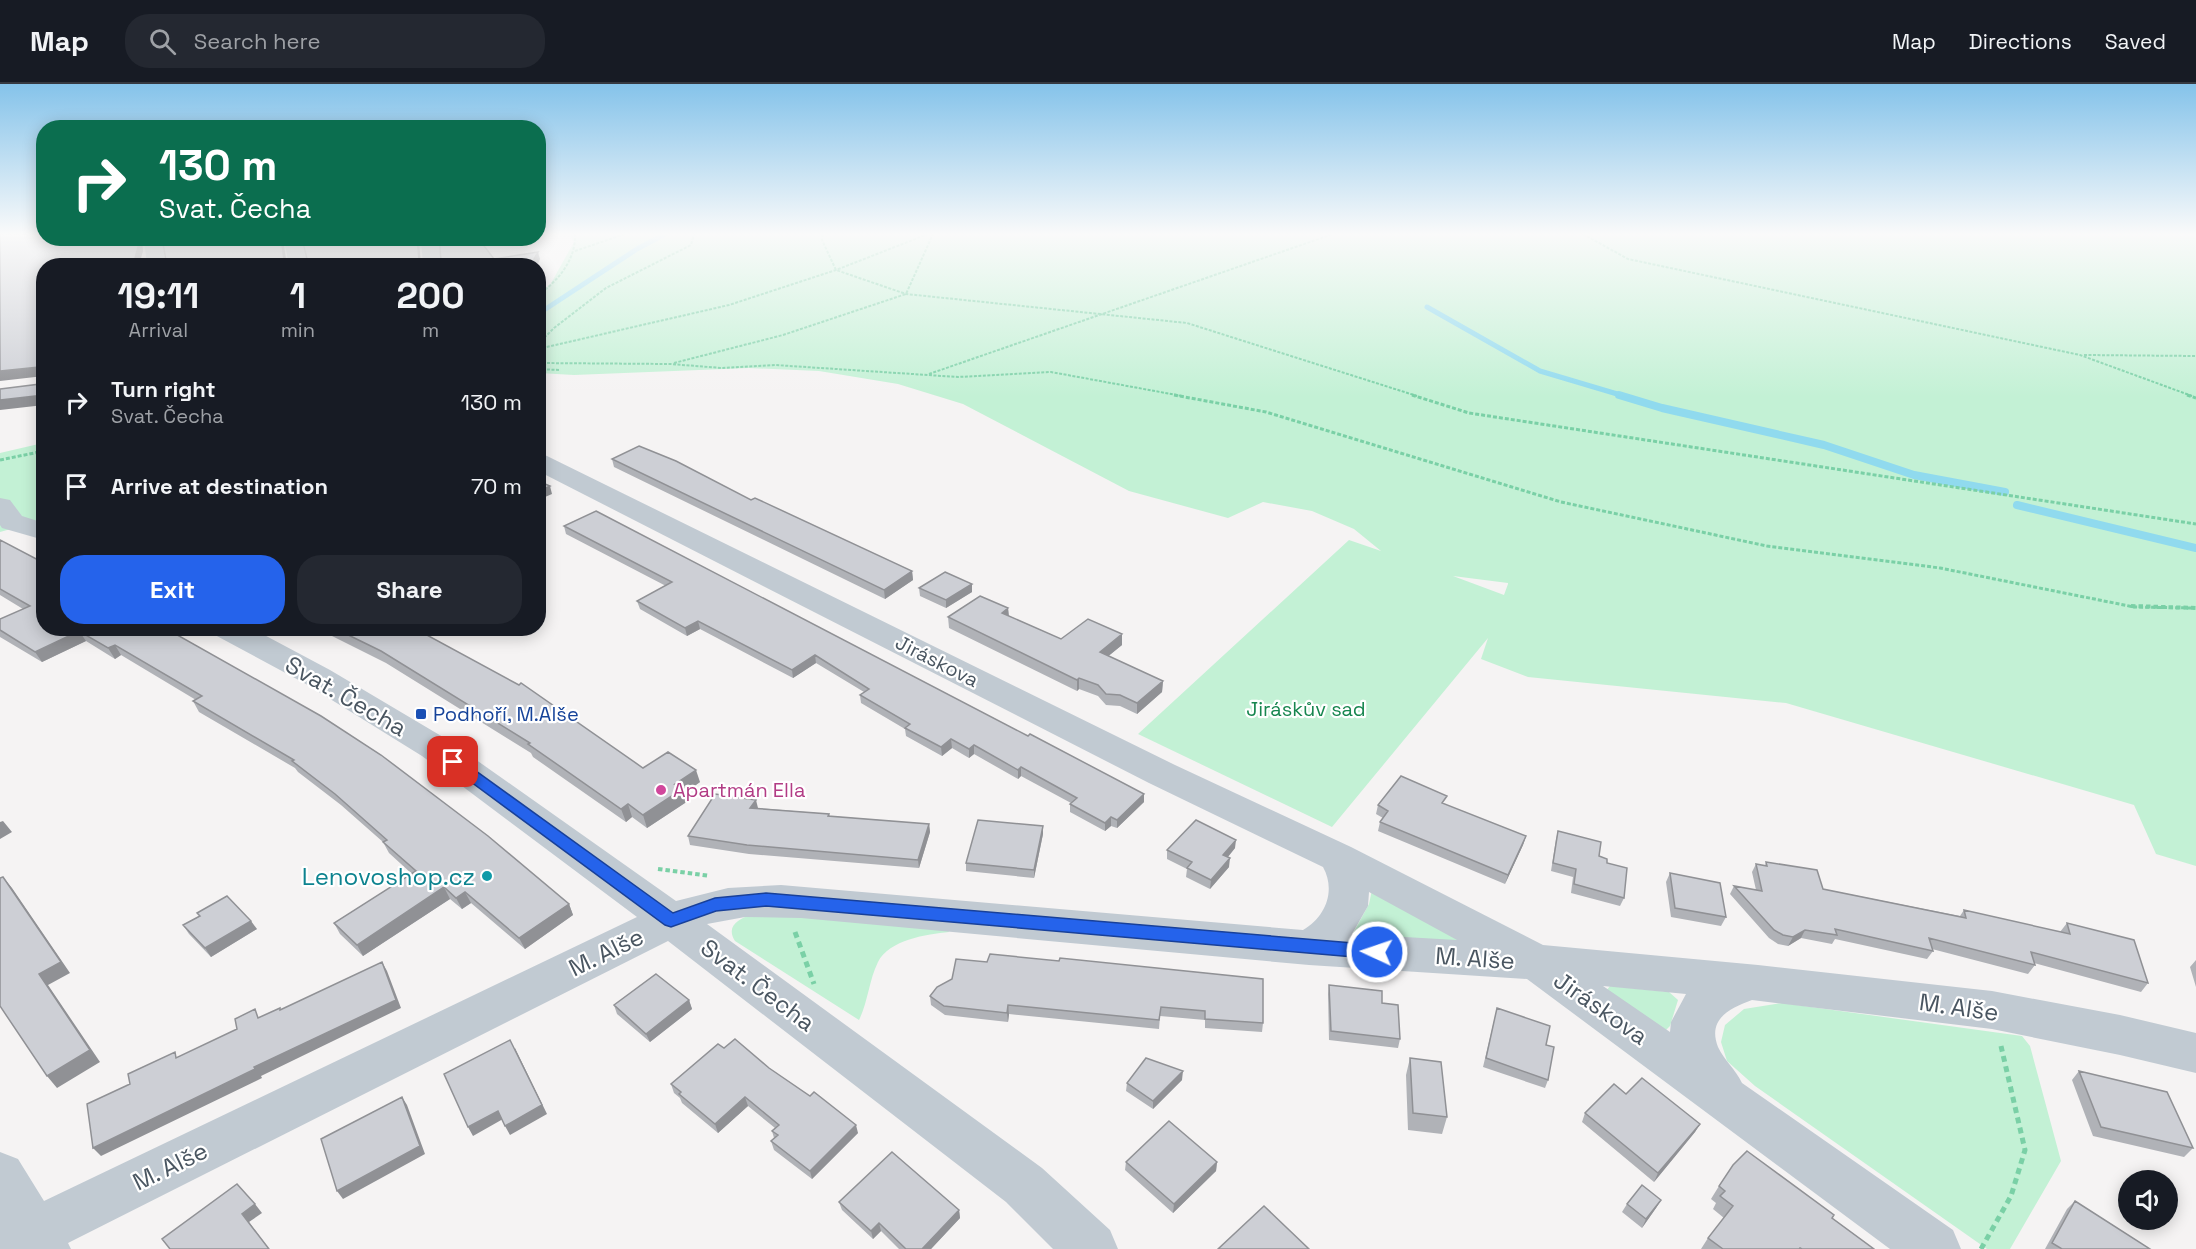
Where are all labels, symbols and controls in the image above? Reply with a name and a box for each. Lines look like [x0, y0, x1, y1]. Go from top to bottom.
search box [125, 14, 545, 68]
text: Map [30, 23, 89, 59]
icon: search [146, 25, 179, 58]
text: Search here [194, 27, 321, 55]
text: Map [1892, 28, 1936, 55]
text: Directions [1969, 28, 2072, 55]
text: Saved [2105, 28, 2166, 55]
text: 130 m [159, 139, 277, 192]
icon: right [60, 144, 138, 222]
text: Svat. Čecha [159, 191, 311, 226]
text: 19:11 [117, 273, 199, 319]
text: 1 [290, 273, 306, 319]
text: 200 [396, 273, 465, 319]
text: Arrival [129, 317, 188, 343]
text: min [281, 317, 315, 343]
text: m [422, 317, 439, 343]
text: Turn right [111, 375, 216, 403]
icon: right [60, 386, 93, 419]
text: 130 m [461, 388, 522, 416]
text: Svat. Čecha [111, 403, 224, 429]
icon: arrive [60, 470, 93, 503]
text: Arrive at destination [111, 472, 328, 500]
text: 70 m [471, 472, 522, 500]
button: Exit [60, 555, 285, 624]
button: Share [297, 555, 522, 624]
street label: Jiráskova [891, 629, 983, 693]
street label: Svat. Čecha [280, 649, 412, 743]
park label: Jiráskův sad [1246, 696, 1366, 722]
place label: Podhoří, M.Alše [433, 701, 579, 727]
marker: Podhoří, M.Alše [414, 707, 428, 721]
pin [427, 736, 478, 787]
icon: arrive [436, 745, 469, 778]
place label: Apartmán Ella [673, 777, 805, 803]
marker: Apartmán Ella [654, 783, 668, 797]
place label: Lenovoshop.cz [302, 861, 475, 892]
marker: Lenovoshop.cz [480, 869, 494, 883]
position arrow [1345, 920, 1409, 984]
street label: M. Alše [563, 921, 649, 983]
street label: Svat. Čecha [695, 932, 822, 1038]
street label: M. Alše [1434, 940, 1516, 976]
street label: Jiráskova [1548, 964, 1654, 1052]
street label: M. Alše [1917, 986, 2001, 1028]
street label: M. Alše [127, 1135, 213, 1197]
map controls [2118, 1170, 2178, 1230]
button: sound [2118, 1170, 2178, 1230]

